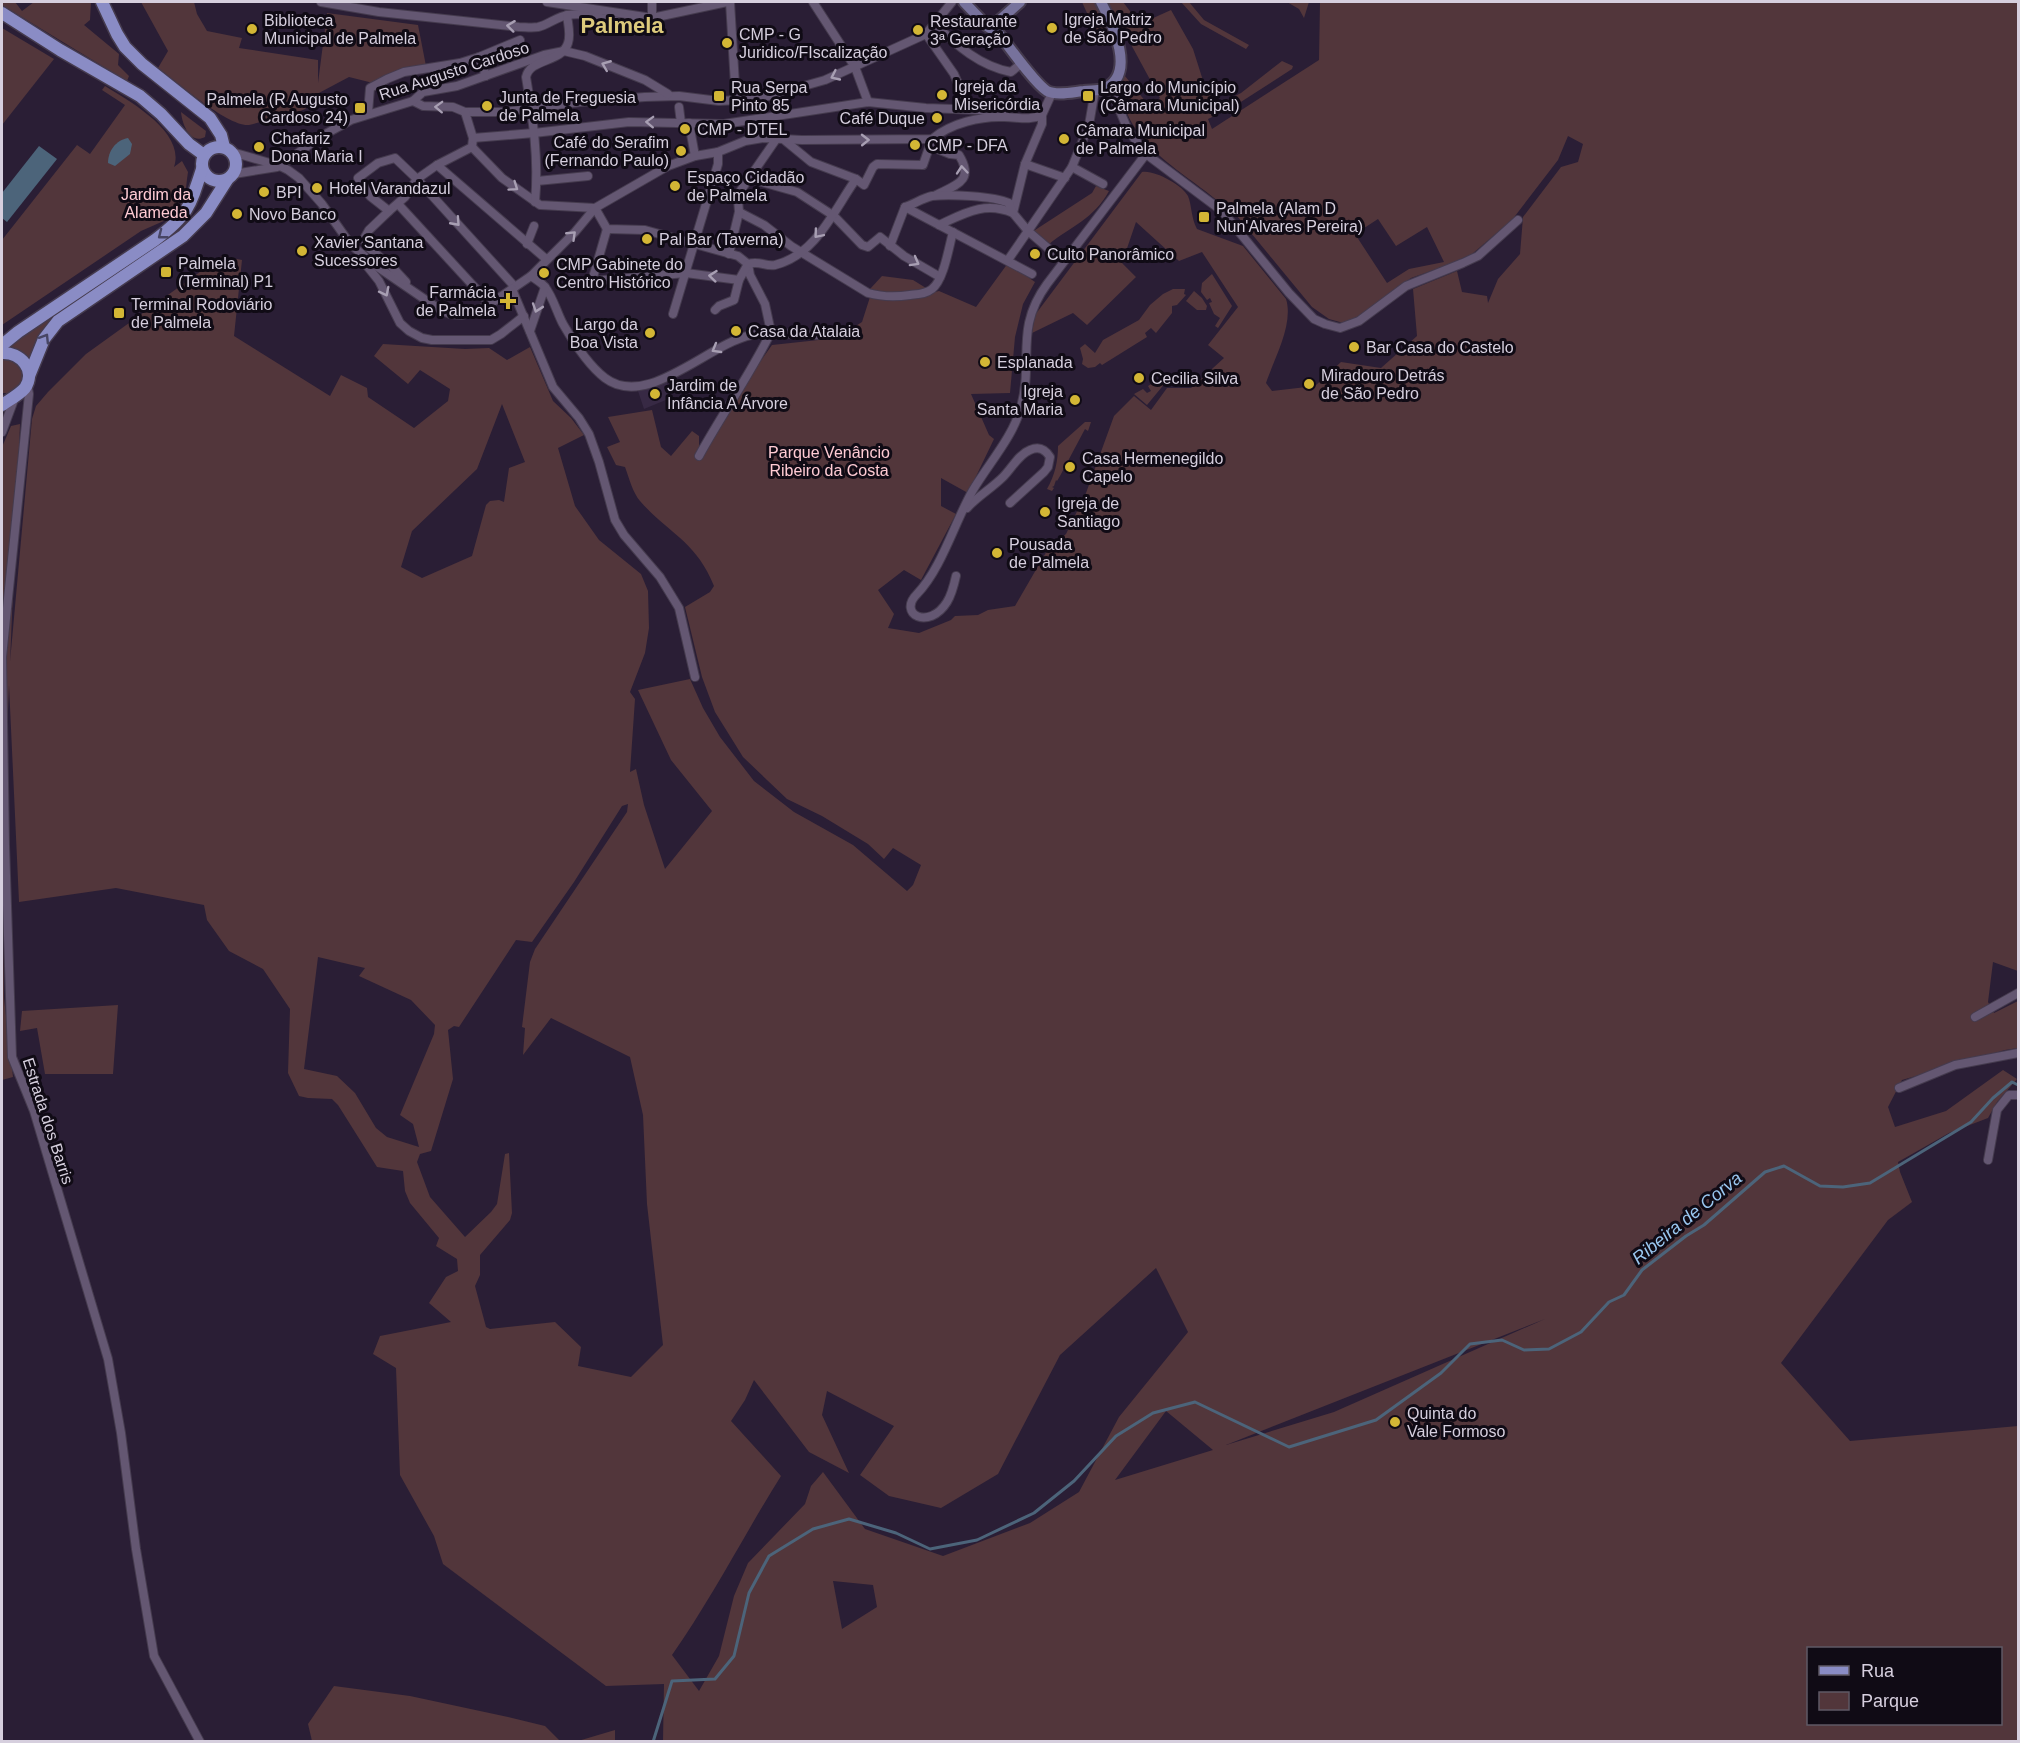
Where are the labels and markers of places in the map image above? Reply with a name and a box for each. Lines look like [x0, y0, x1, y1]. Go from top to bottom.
place label: Igreja Matriz de São Pedro [1064, 11, 1162, 46]
place label: Biblioteca Municipal de Palmela [264, 12, 416, 47]
place label: Restaurante 3ª Geração [930, 13, 1017, 48]
marker: Igreja Matriz de São Pedro [1045, 21, 1059, 35]
marker: Biblioteca Municipal de Palmela [245, 22, 259, 36]
marker: Restaurante 3ª Geração [911, 23, 925, 37]
place label: CMP - G Juridico/FIscalização [739, 26, 888, 61]
marker: CMP - G Juridico/FIscalização [720, 36, 734, 50]
place label: Igreja da Misericórdia [954, 78, 1040, 113]
place label: Rua Serpa Pinto 85 [731, 79, 808, 114]
place label: Largo do Município (Câmara Municipal) [1100, 79, 1240, 114]
marker: Igreja da Misericórdia [935, 88, 949, 102]
place label: Junta de Freguesia de Palmela [499, 89, 636, 124]
marker: Rua Serpa Pinto 85 [712, 89, 726, 103]
marker: Largo do Município (Câmara Municipal) [1081, 89, 1095, 103]
place label: Palmela (R Augusto Cardoso 24) [207, 91, 348, 126]
marker: Junta de Freguesia de Palmela [480, 99, 494, 113]
marker: Palmela (R Augusto Cardoso 24) [353, 101, 367, 115]
place label: Café Duque [840, 110, 925, 127]
marker: Café Duque [930, 111, 944, 125]
place label: CMP - DTEL [697, 121, 787, 138]
marker: CMP - DTEL [678, 122, 692, 136]
place label: Câmara Municipal de Palmela [1076, 122, 1205, 157]
place label: Chafariz Dona Maria I [271, 130, 363, 165]
marker: Câmara Municipal de Palmela [1057, 132, 1071, 146]
place label: Café do Serafim (Fernando Paulo) [544, 134, 669, 169]
place label: CMP - DFA [927, 137, 1008, 154]
marker: CMP - DFA [908, 138, 922, 152]
marker: Chafariz Dona Maria I [252, 140, 266, 154]
marker: Café do Serafim (Fernando Paulo) [674, 144, 688, 158]
place label: Espaço Cidadão de Palmela [687, 169, 805, 204]
marker: Espaço Cidadão de Palmela [668, 179, 682, 193]
place label: Hotel Varandazul [329, 180, 451, 197]
marker: Hotel Varandazul [310, 181, 324, 195]
place label: BPI [276, 184, 302, 201]
marker: BPI [257, 185, 271, 199]
place label: Palmela (Alam D Nun'Alvares Pereira) [1216, 200, 1363, 235]
place label: Novo Banco [249, 206, 336, 223]
marker: Novo Banco [230, 207, 244, 221]
marker: Palmela (Alam D Nun'Alvares Pereira) [1197, 210, 1211, 224]
place label: Pal Bar (Taverna) [659, 231, 784, 248]
marker: Pal Bar (Taverna) [640, 232, 654, 246]
place label: Xavier Santana Sucessores [314, 234, 424, 269]
marker: Xavier Santana Sucessores [295, 244, 309, 258]
place label: Culto Panorâmico [1047, 246, 1174, 263]
marker: Culto Panorâmico [1028, 247, 1042, 261]
place label: Palmela (Terminal) P1 [178, 255, 273, 290]
place label: CMP Gabinete do Centro Histórico [556, 256, 683, 291]
marker: Palmela (Terminal) P1 [159, 265, 173, 279]
marker: CMP Gabinete do Centro Histórico [537, 266, 551, 280]
place label: Farmácia de Palmela [416, 284, 496, 319]
marker: Farmácia de Palmela [501, 294, 515, 308]
place label: Terminal Rodoviário de Palmela [131, 296, 272, 331]
marker: Terminal Rodoviário de Palmela [112, 306, 126, 320]
place label: Largo da Boa Vista [570, 316, 638, 351]
place label: Casa da Atalaia [748, 323, 860, 340]
marker: Casa da Atalaia [729, 324, 743, 338]
marker: Largo da Boa Vista [643, 326, 657, 340]
place label: Bar Casa do Castelo [1366, 339, 1514, 356]
marker: Bar Casa do Castelo [1347, 340, 1361, 354]
place label: Esplanada [997, 354, 1073, 371]
marker: Esplanada [978, 355, 992, 369]
place label: Miradouro Detrás de São Pedro [1321, 367, 1445, 402]
place label: Cecilia Silva [1151, 370, 1238, 387]
marker: Cecilia Silva [1132, 371, 1146, 385]
place label: Jardim de Infância A Árvore [667, 377, 788, 412]
marker: Miradouro Detrás de São Pedro [1302, 377, 1316, 391]
place label: Igreja Santa Maria [977, 383, 1063, 418]
marker: Jardim de Infância A Árvore [648, 387, 662, 401]
marker: Igreja Santa Maria [1068, 393, 1082, 407]
place label: Casa Hermenegildo Capelo [1082, 450, 1224, 485]
marker: Casa Hermenegildo Capelo [1063, 460, 1077, 474]
place label: Igreja de Santiago [1057, 495, 1120, 530]
marker: Igreja de Santiago [1038, 505, 1052, 519]
place label: Pousada de Palmela [1009, 536, 1089, 571]
marker: Pousada de Palmela [990, 546, 1004, 560]
place label: Quinta do Vale Formoso [1407, 1405, 1506, 1440]
marker: Quinta do Vale Formoso [1388, 1415, 1402, 1429]

